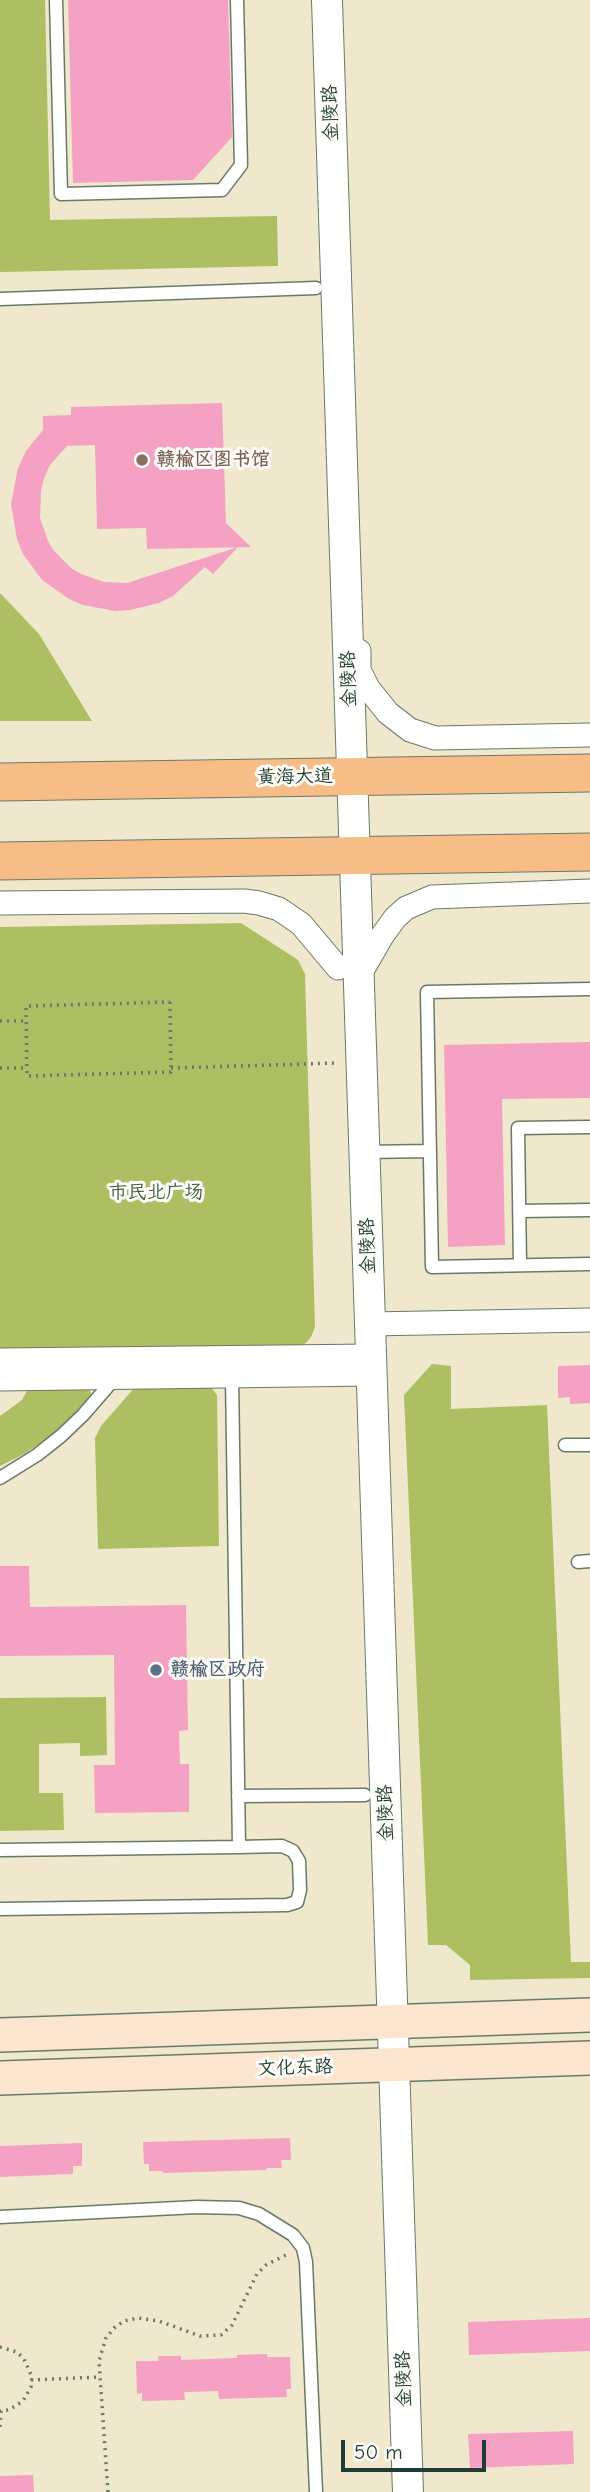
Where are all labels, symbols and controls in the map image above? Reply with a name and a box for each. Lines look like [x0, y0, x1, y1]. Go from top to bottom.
street label: 金陵路 [319, 84, 343, 142]
place label: 赣榆区图书馆 [156, 449, 270, 471]
marker: 赣榆区图书馆 [134, 452, 150, 468]
street label: 金陵路 [337, 650, 361, 708]
street label: 黄海大道 [257, 765, 333, 789]
park label: 市民北广场 [109, 1182, 203, 1204]
street label: 金陵路 [356, 1217, 380, 1275]
place label: 赣榆区政府 [170, 1659, 265, 1681]
marker: 赣榆区政府 [148, 1662, 164, 1678]
street label: 金陵路 [374, 1784, 398, 1842]
street label: 文化东路 [257, 2055, 333, 2081]
street label: 金陵路 [392, 2350, 416, 2408]
scale bar [345, 2426, 490, 2470]
text: 50 m [354, 2440, 403, 2464]

